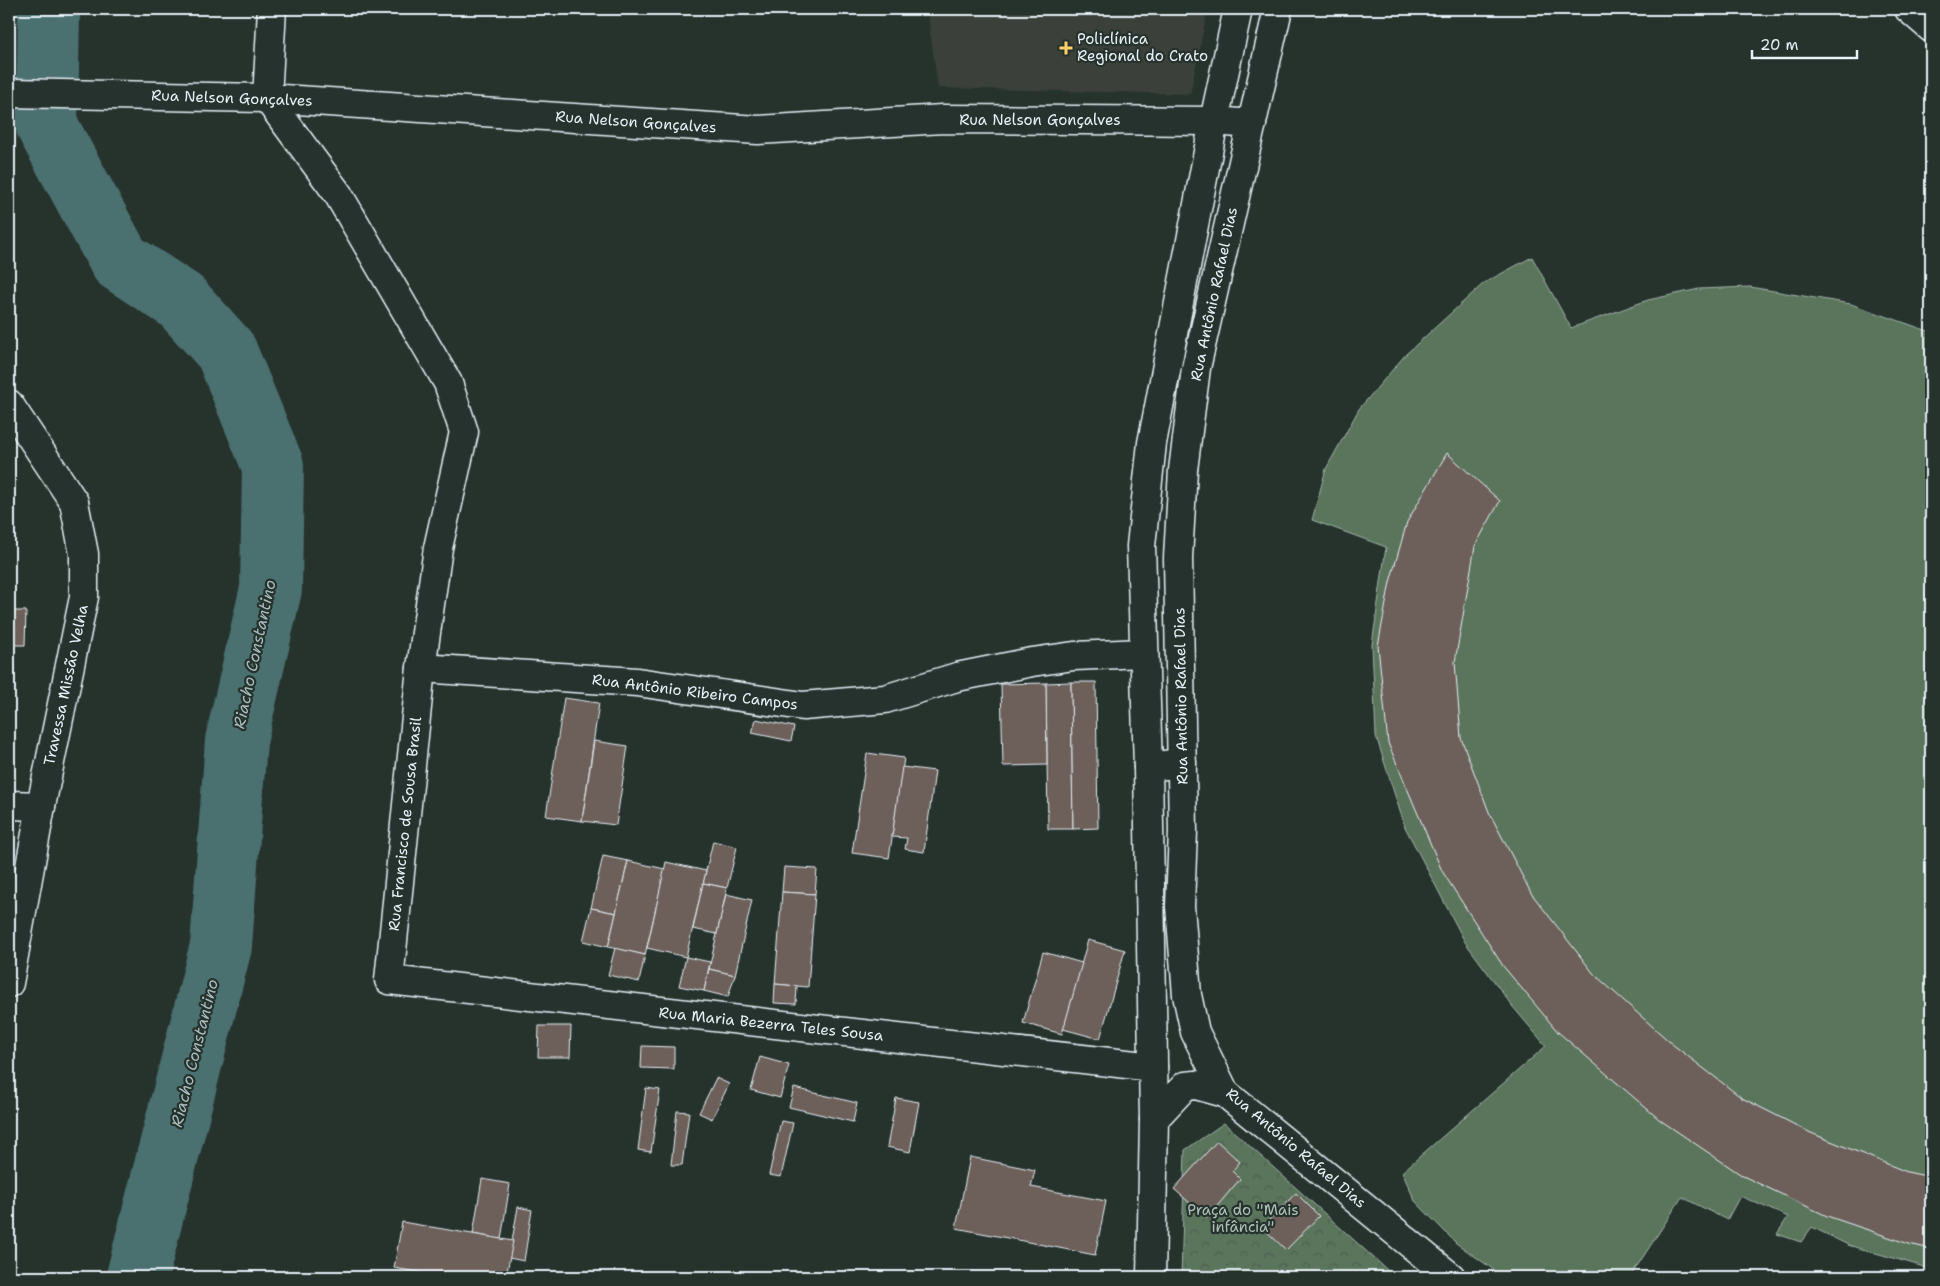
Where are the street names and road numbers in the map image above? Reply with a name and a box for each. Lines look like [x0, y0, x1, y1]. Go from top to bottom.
street label: Rua Nelson Gonçalves [151, 85, 313, 111]
street label: Rua Nelson Gonçalves [555, 106, 717, 138]
street label: Rua Nelson Gonçalves [959, 110, 1121, 130]
street label: Rua Antônio Rafael Dias [1186, 205, 1242, 383]
street label: Travessa Missão Velha [39, 602, 93, 767]
street label: Rua Antônio Rafael Dias [1169, 607, 1193, 785]
street label: Rua Antônio Ribeiro Campos [591, 669, 799, 715]
street label: Rua Francisco de Sousa Brasil [384, 715, 426, 932]
street label: Rua Maria Bezerra Teles Sousa [658, 1002, 885, 1046]
street label: Rua Antônio Rafael Dias [1222, 1083, 1370, 1213]

